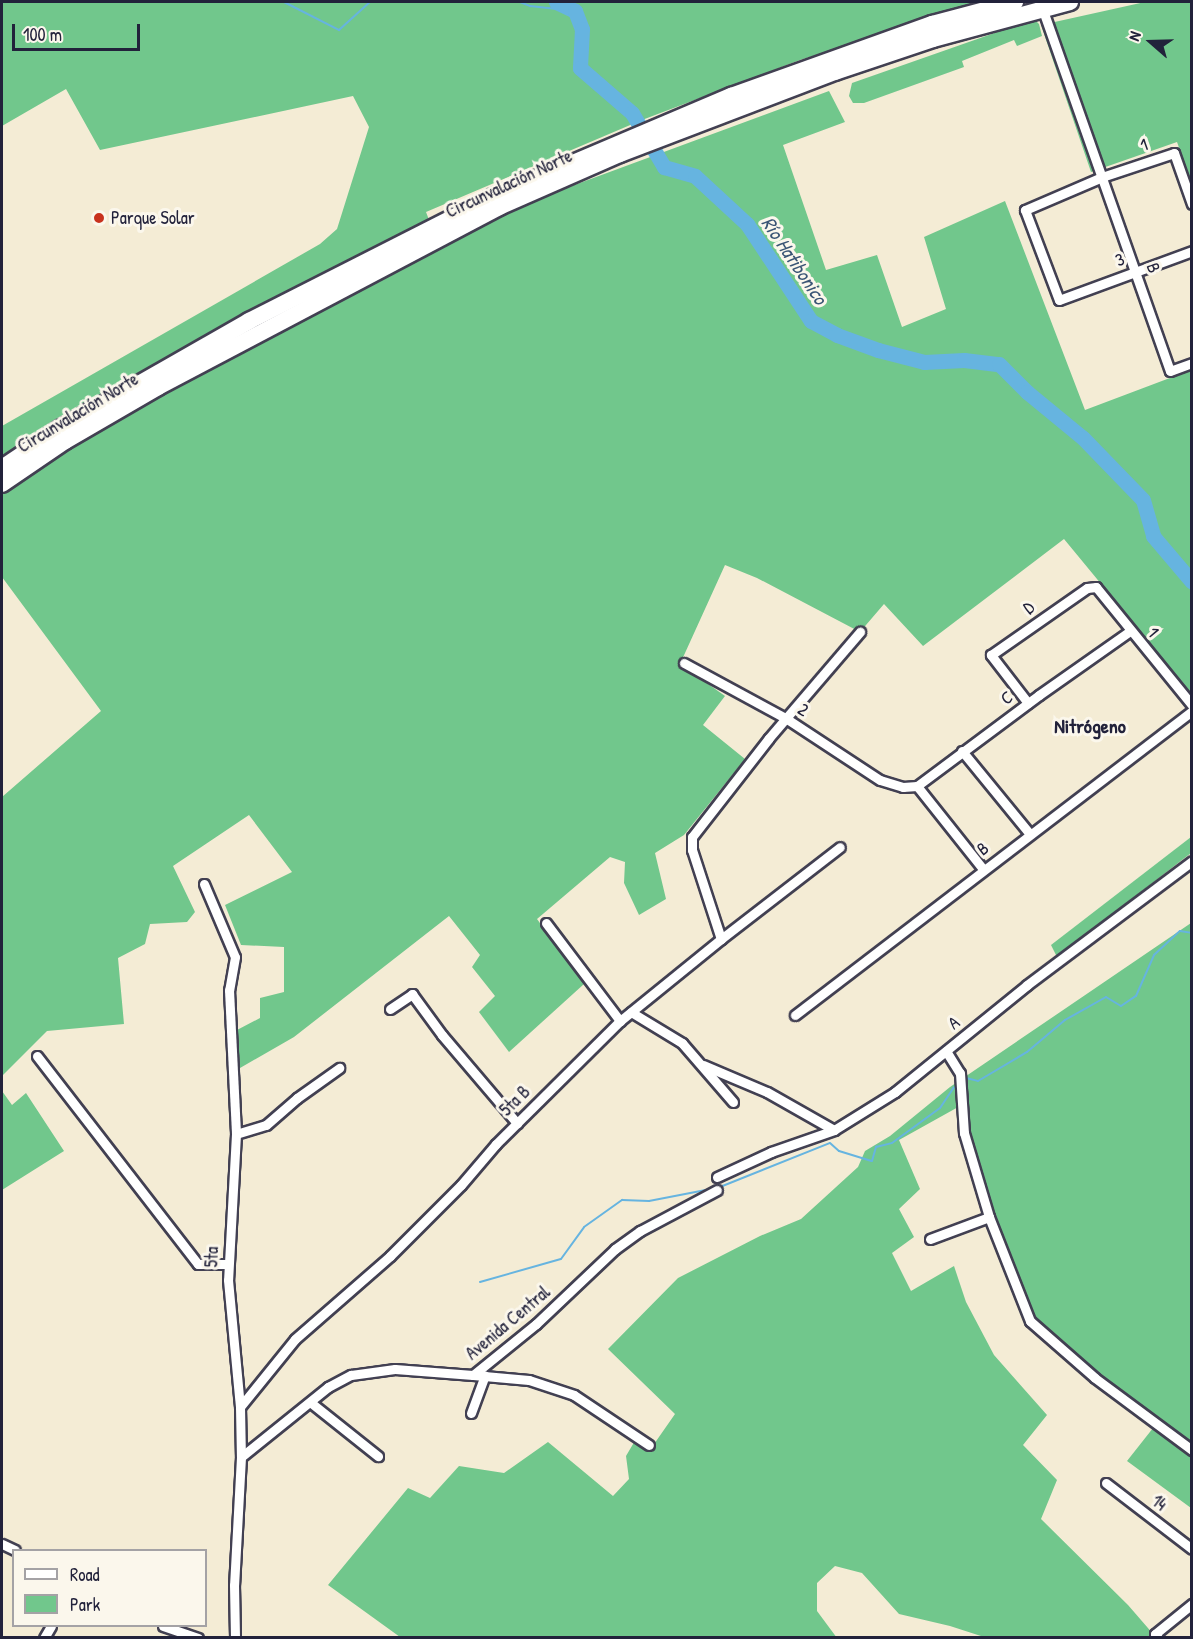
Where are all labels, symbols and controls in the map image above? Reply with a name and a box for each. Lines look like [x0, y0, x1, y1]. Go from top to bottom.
scale bar [15, 12, 142, 50]
north arrow [1121, 12, 1181, 72]
text: 100 m [23, 22, 62, 47]
text: N [1122, 28, 1146, 44]
street label: 1 [1137, 134, 1151, 156]
street label: Circunvalación Norte [442, 145, 576, 223]
place label: Parque Solar [111, 207, 195, 229]
marker: Parque Solar [92, 211, 106, 225]
water label: Río Hatibonico [757, 212, 833, 308]
street label: 3 [1112, 248, 1128, 272]
street label: B [1141, 260, 1165, 276]
street label: Circunvalación Norte [14, 368, 142, 458]
street label: D [1019, 597, 1039, 619]
street label: 1 [1143, 623, 1163, 641]
street label: C [997, 686, 1017, 710]
street label: 2 [794, 699, 812, 721]
district label: Nitrógeno [1054, 713, 1126, 737]
street label: B [973, 838, 993, 860]
street label: A [944, 1012, 964, 1034]
street label: 5ta B [495, 1081, 535, 1121]
street label: 5ta [201, 1246, 223, 1268]
street label: Avenida Central [461, 1281, 555, 1365]
street label: 14 [1147, 1490, 1171, 1516]
legend [12, 1549, 207, 1627]
text: Road [70, 1562, 100, 1587]
text: Park [70, 1592, 100, 1617]

